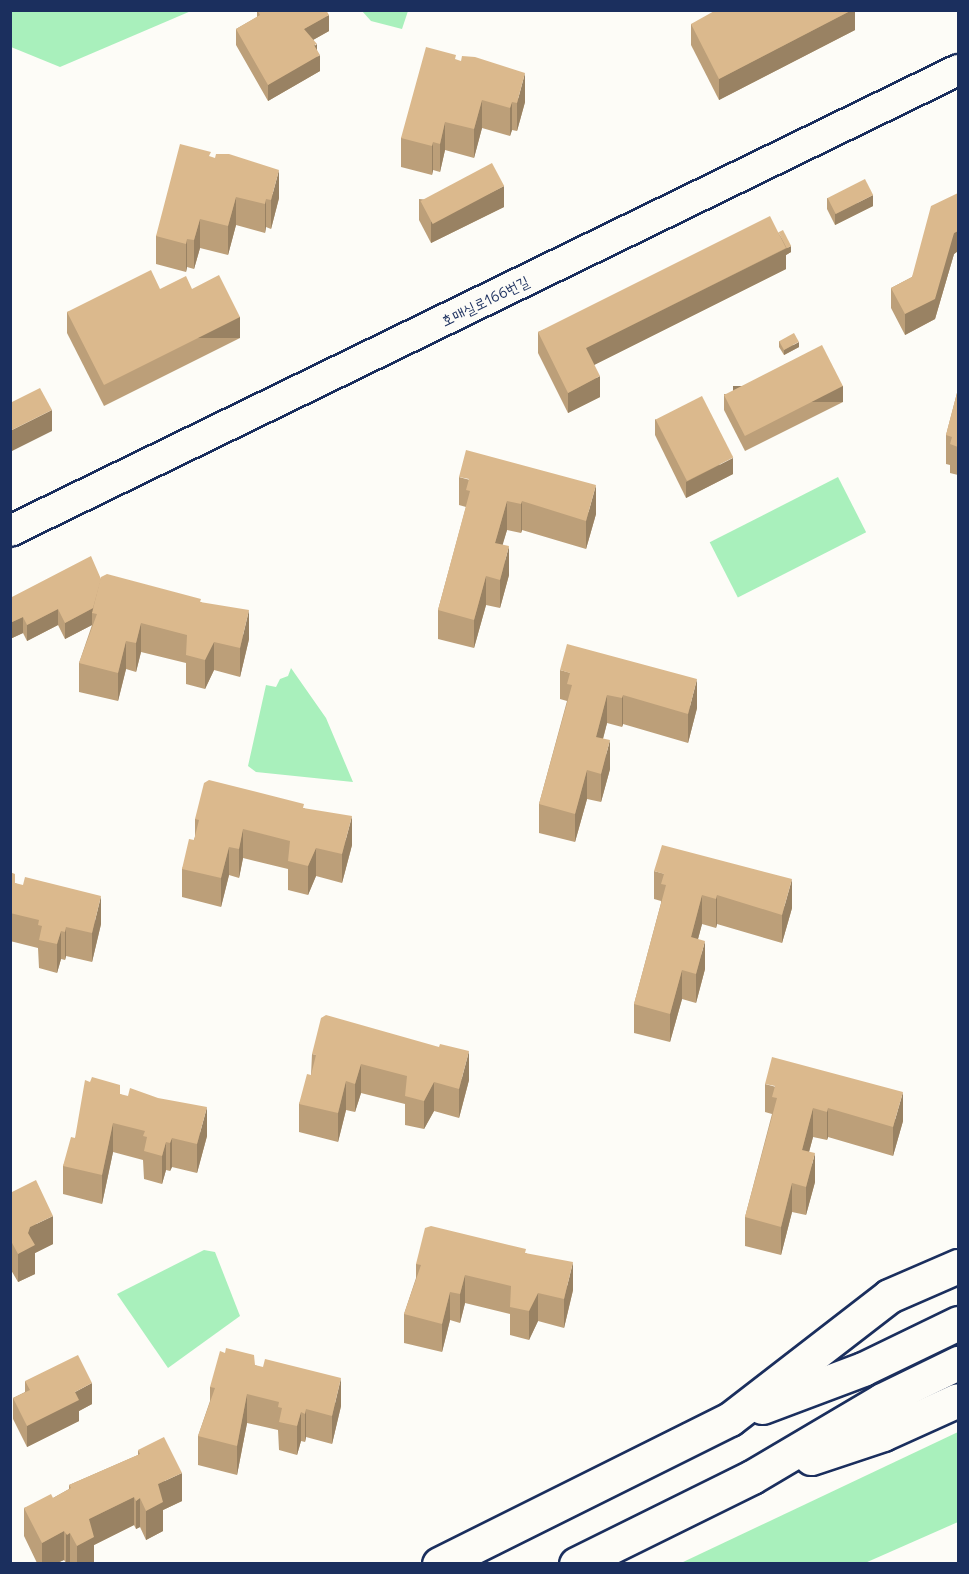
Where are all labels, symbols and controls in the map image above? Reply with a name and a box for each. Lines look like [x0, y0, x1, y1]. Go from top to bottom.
street label: 호매실로166번길 [438, 272, 532, 330]

